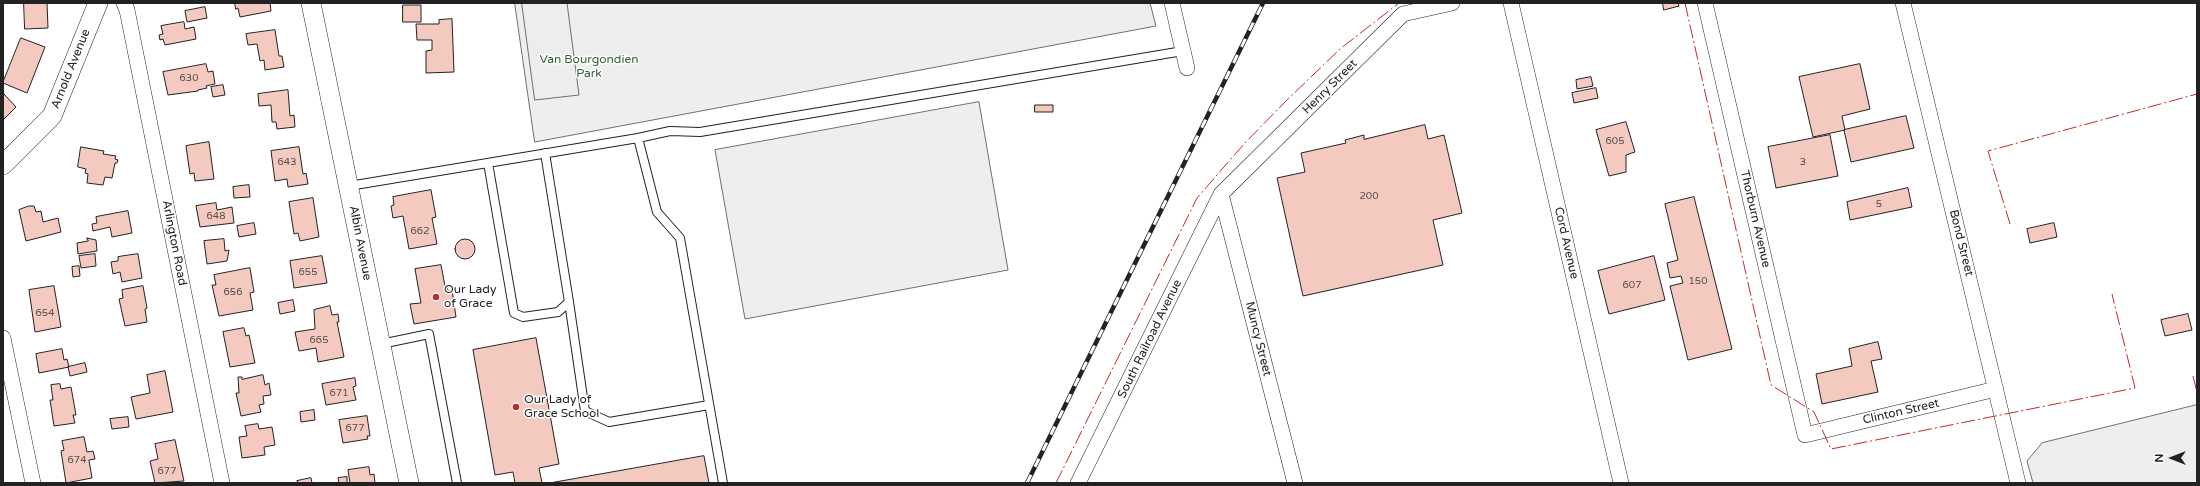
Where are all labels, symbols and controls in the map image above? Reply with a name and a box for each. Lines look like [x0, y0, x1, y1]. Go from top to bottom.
street label: Arnold Avenue [48, 27, 94, 111]
park label: Van Bourgondien Park [540, 53, 638, 81]
street label: Henry Street [1300, 57, 1360, 117]
house number: 630 [180, 72, 198, 84]
house number: 605 [1606, 135, 1624, 147]
house number: 643 [278, 156, 296, 168]
house number: 3 [1800, 156, 1806, 168]
street label: Thorburn Avenue [1737, 169, 1773, 269]
house number: 200 [1360, 190, 1378, 202]
house number: 5 [1876, 198, 1882, 210]
street label: Arlington Road [159, 199, 189, 287]
street label: Albin Avenue [346, 204, 374, 282]
street label: Cord Avenue [1551, 206, 1581, 280]
street label: Bond Street [1946, 208, 1976, 278]
house number: 648 [207, 210, 225, 222]
house number: 662 [411, 225, 429, 237]
house number: 655 [299, 266, 317, 278]
house number: 150 [1689, 275, 1707, 287]
street label: South Railroad Avenue [1115, 277, 1185, 401]
house number: 607 [1623, 279, 1641, 291]
place label: Our Lady of Grace [444, 283, 496, 311]
house number: 656 [224, 286, 242, 298]
marker: Our Lady of Grace [431, 292, 441, 302]
street label: Muncy Street [1242, 300, 1274, 378]
house number: 654 [36, 307, 54, 319]
house number: 665 [310, 334, 328, 346]
house number: 671 [330, 387, 348, 399]
place label: Our Lady of Grace School [524, 393, 599, 421]
street label: Clinton Street [1861, 396, 1941, 428]
marker: Our Lady of Grace School [511, 402, 521, 412]
house number: 677 [346, 422, 364, 434]
north arrow [2152, 438, 2192, 478]
house number: 674 [68, 454, 86, 466]
text: N [2153, 454, 2166, 462]
house number: 677 [158, 465, 176, 477]

